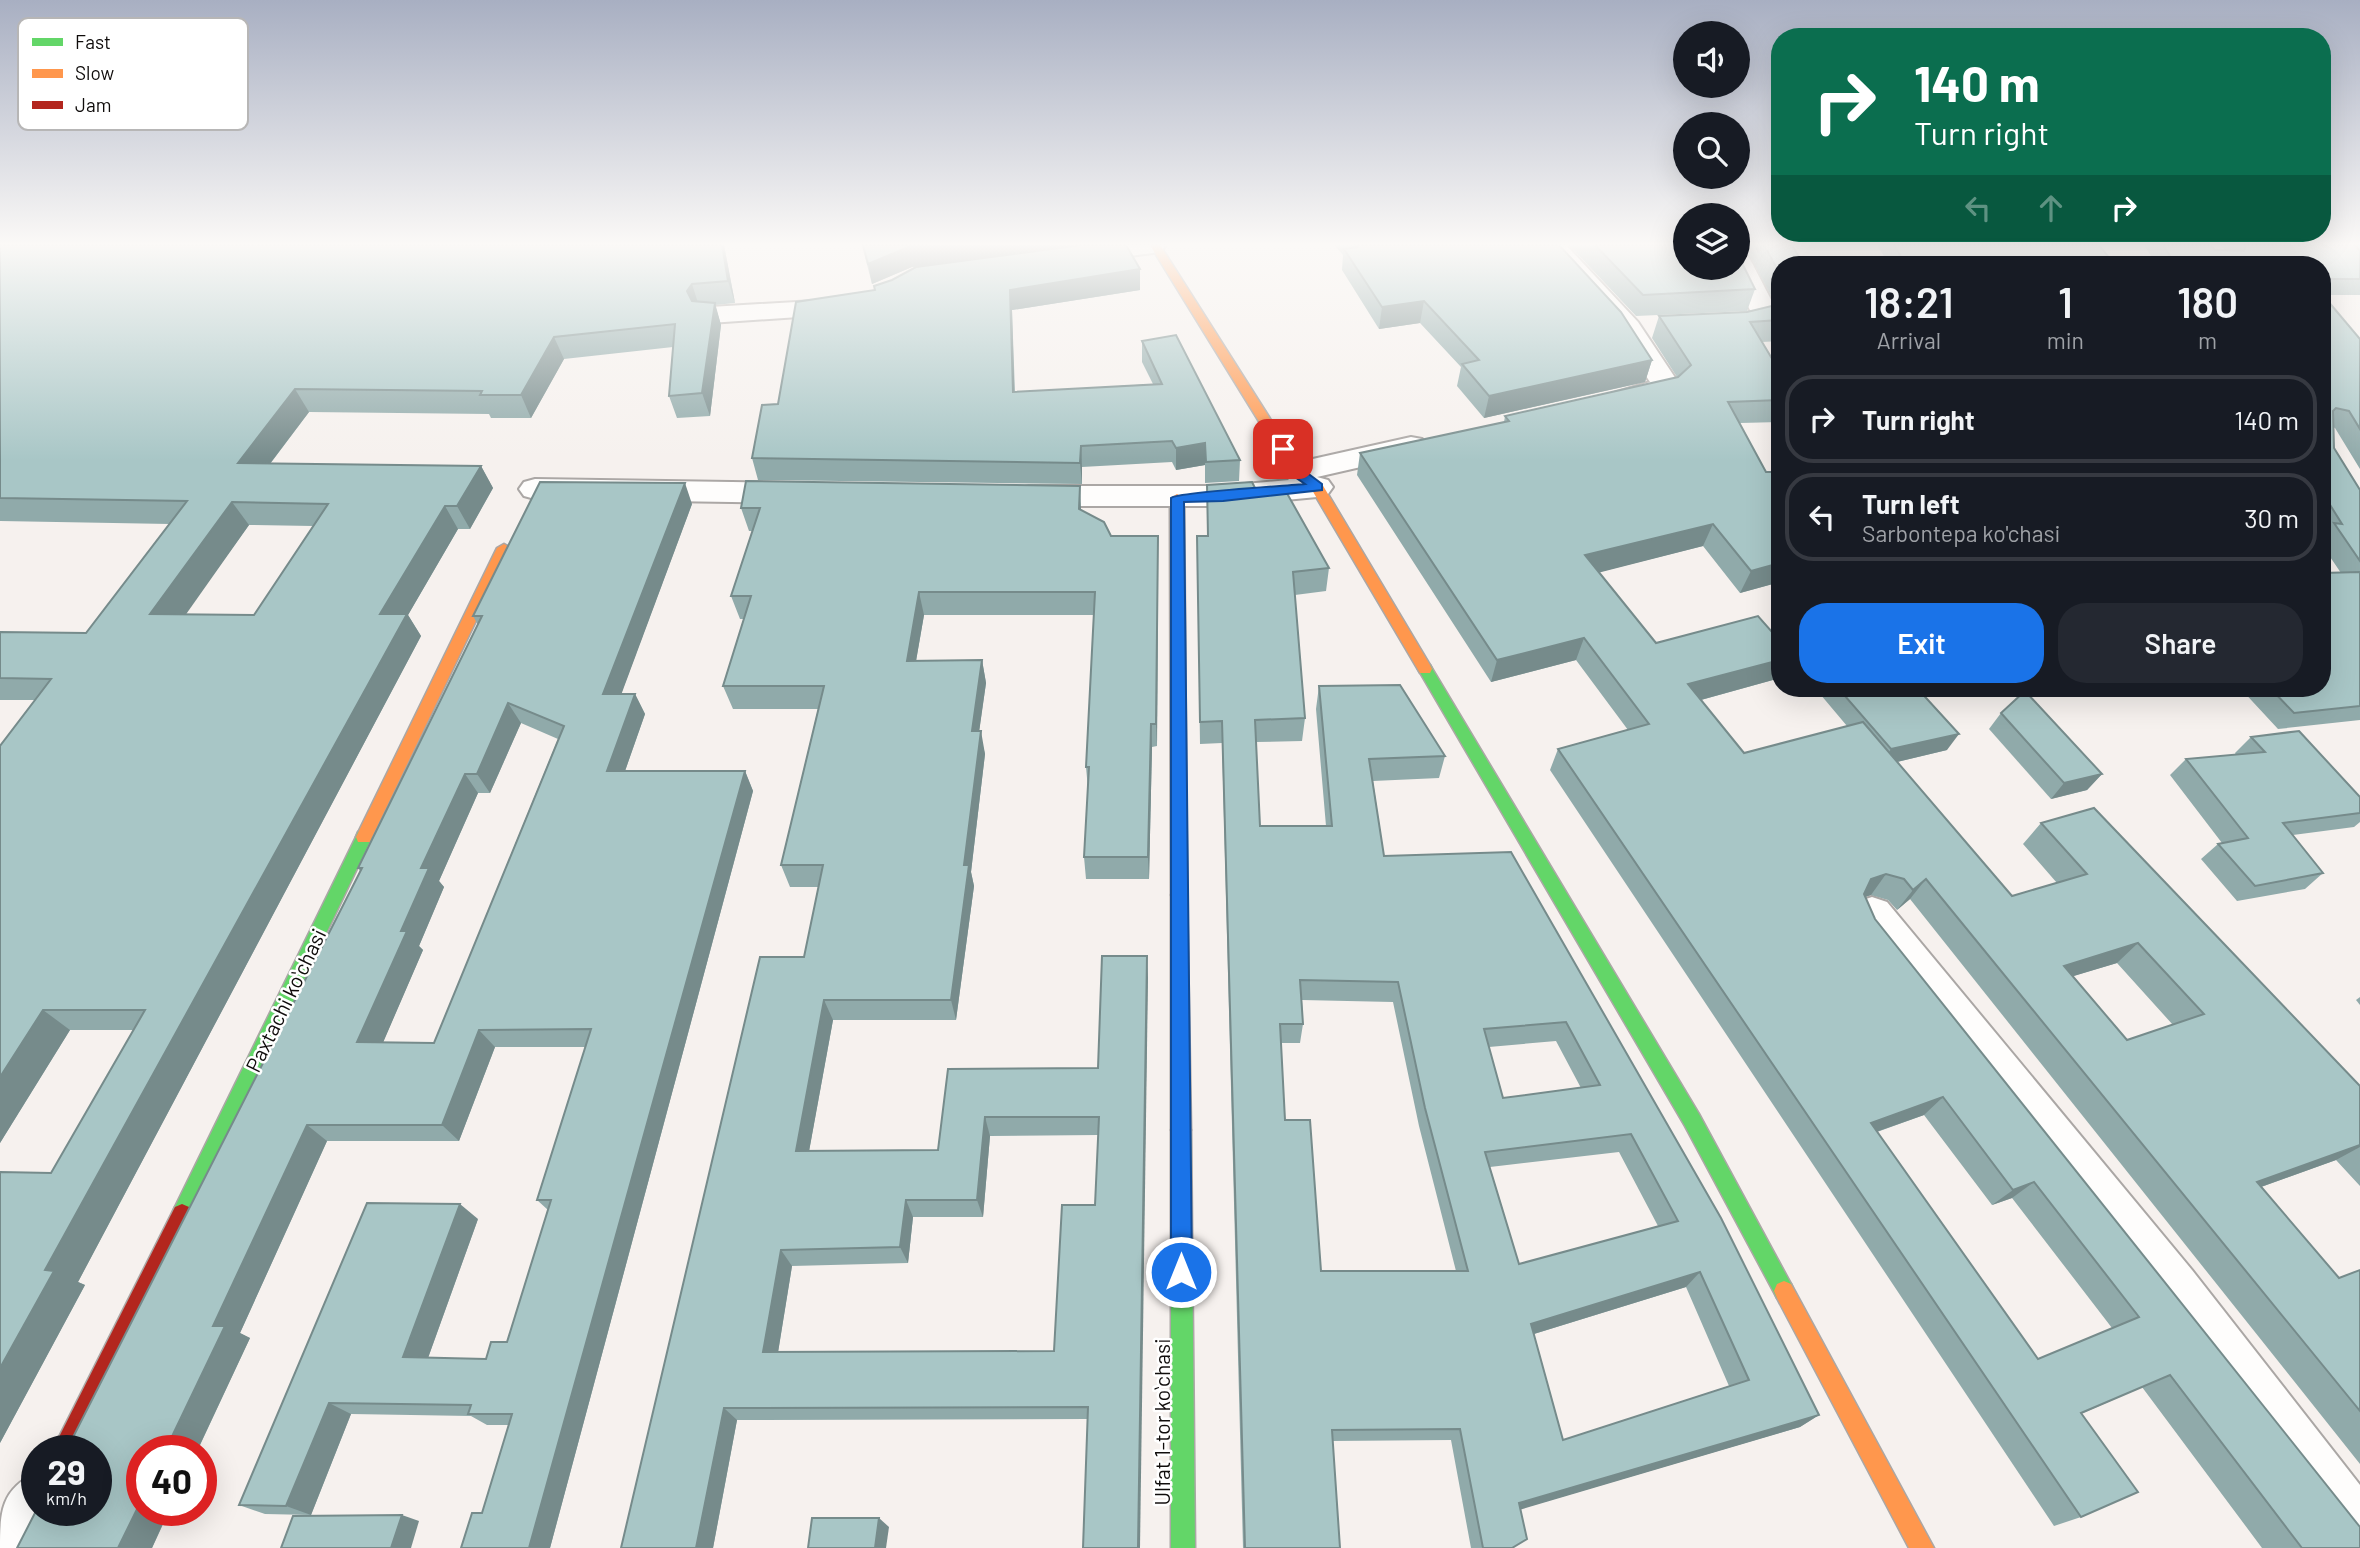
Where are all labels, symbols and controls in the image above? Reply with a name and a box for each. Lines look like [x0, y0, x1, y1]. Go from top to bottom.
legend [18, 18, 248, 130]
map controls [1673, 21, 1750, 280]
button: sound [1673, 21, 1750, 98]
text: Fast [75, 30, 111, 53]
text: 140 m [1914, 53, 2040, 112]
icon: right [1799, 56, 1890, 147]
text: Slow [75, 61, 114, 84]
text: Jam [75, 93, 111, 116]
button: search [1673, 112, 1750, 189]
text: Turn right [1914, 113, 2049, 151]
icon: left [1959, 189, 1997, 227]
icon: ahead [2032, 189, 2070, 227]
icon: right [2105, 189, 2143, 227]
button: layers [1673, 203, 1750, 280]
text: 18:21 [1864, 276, 1954, 326]
text: 1 [2058, 276, 2073, 326]
text: 180 [2177, 276, 2238, 326]
text: Arrival [1877, 326, 1941, 354]
text: min [2047, 326, 2084, 354]
text: m [2198, 326, 2217, 354]
icon: right [1803, 400, 1841, 438]
text: Turn right [1862, 404, 1975, 435]
text: 140 m [2234, 404, 2299, 435]
pin [1253, 419, 1313, 479]
icon: arrive [1264, 430, 1302, 468]
text: Turn left [1862, 488, 1960, 519]
icon: left [1803, 498, 1841, 536]
text: 30 m [2244, 502, 2299, 533]
text: Sarbontepa ko'chasi [1862, 519, 2060, 547]
button: Exit [1799, 603, 2044, 683]
button: Share [2058, 603, 2303, 683]
street label: Paxtachi koʻchasi [240, 924, 330, 1076]
position arrow [1144, 1235, 1218, 1309]
street label: Ulfat 1-tor koʻchasi [1149, 1338, 1174, 1506]
speed limit sign: 40 [126, 1435, 217, 1526]
text: 29 [47, 1450, 86, 1492]
text: km/h [46, 1487, 87, 1509]

